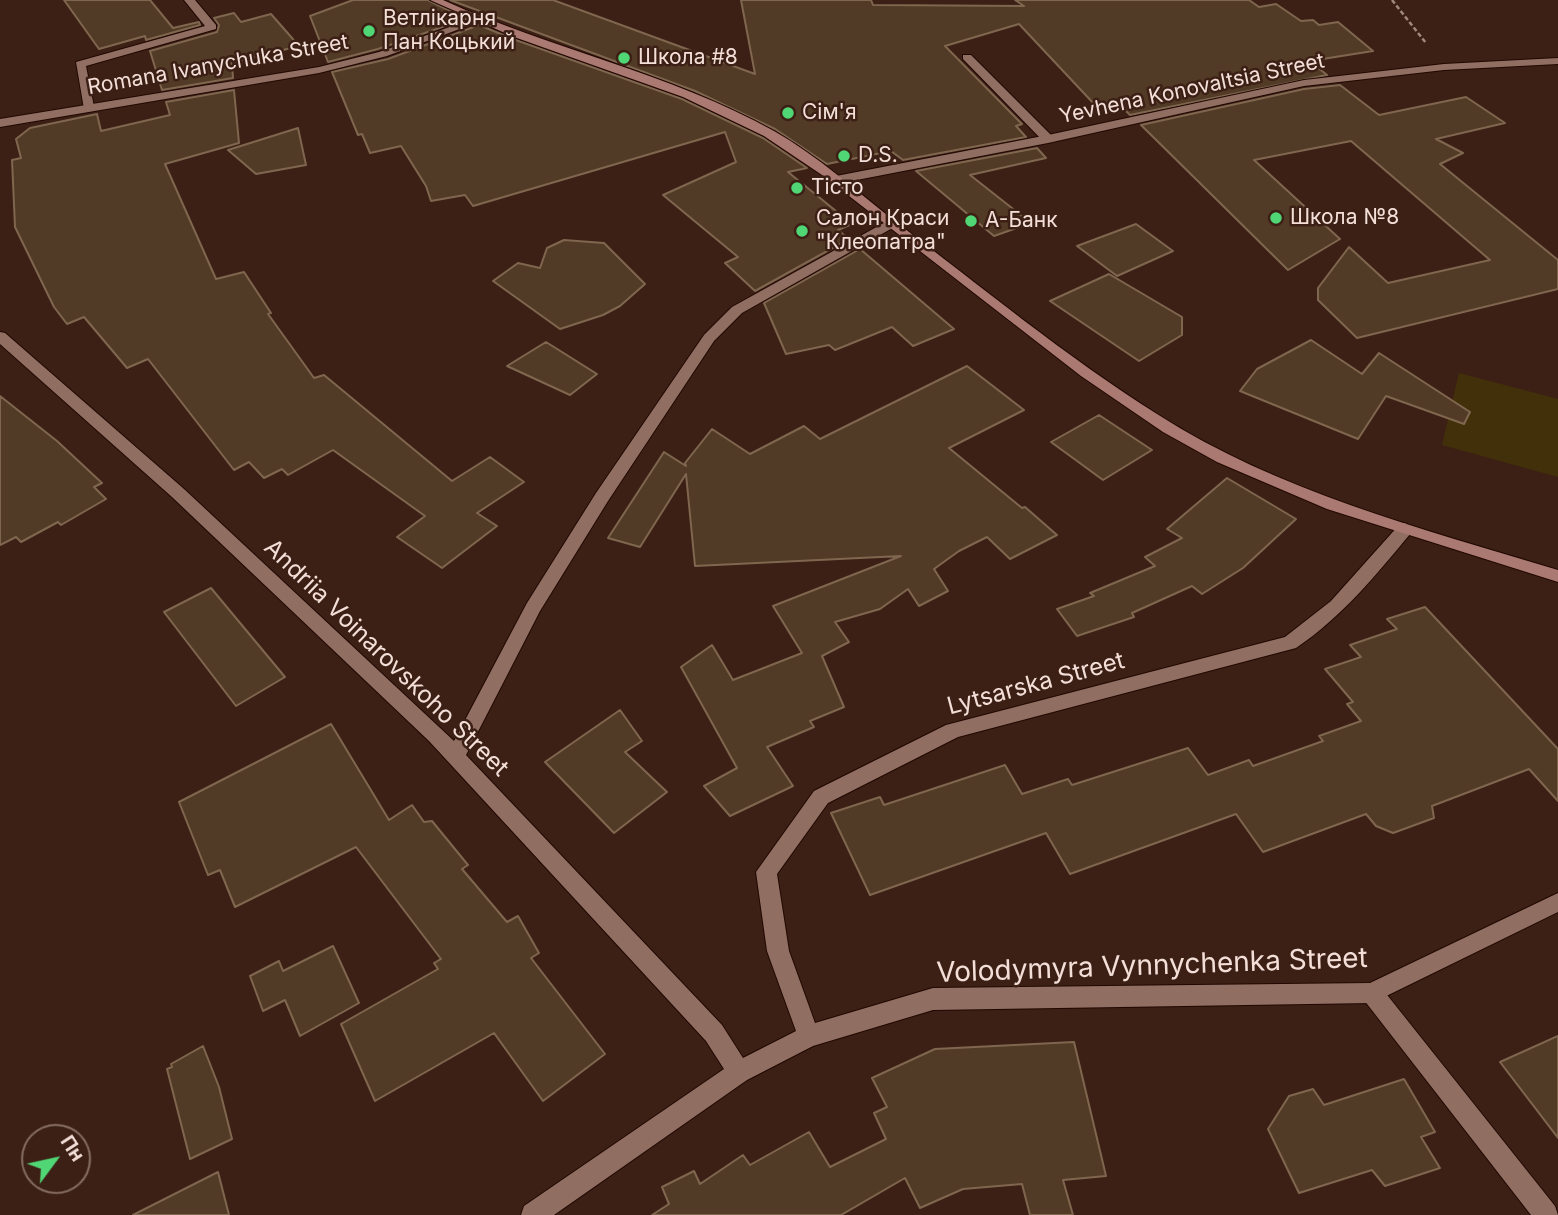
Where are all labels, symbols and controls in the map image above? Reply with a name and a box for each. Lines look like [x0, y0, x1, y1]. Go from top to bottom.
place label: Ветлікарня Пан Коцький [383, 6, 515, 56]
marker: Ветлікарня Пан Коцький [361, 23, 377, 39]
street label: Romana Ivanychuka Street [86, 30, 350, 100]
place label: Школа #8 [638, 45, 738, 71]
street label: Yevhena Konovaltsia Street [1057, 49, 1327, 129]
marker: Школа #8 [616, 50, 632, 66]
place label: Сім'я [802, 100, 857, 126]
marker: Сім'я [780, 105, 796, 121]
place label: D.S. [858, 143, 898, 169]
marker: D.S. [836, 148, 852, 164]
place label: Тісто [811, 175, 864, 201]
marker: Тісто [789, 180, 805, 196]
place label: Школа №8 [1290, 205, 1399, 231]
place label: Салон Краси "Клеопатра" [816, 206, 950, 256]
place label: А-Банк [985, 208, 1058, 234]
marker: Школа №8 [1268, 210, 1284, 226]
marker: А-Банк [963, 213, 979, 229]
marker: Салон Краси "Клеопатра" [794, 223, 810, 239]
street label: Andriia Voinarovskoho Street [258, 533, 514, 783]
street label: Lytsarska Street [944, 646, 1128, 722]
street label: Volodymyra Vynnychenka Street [936, 942, 1368, 990]
north arrow [21, 1124, 91, 1194]
text: Пн [56, 1131, 89, 1166]

